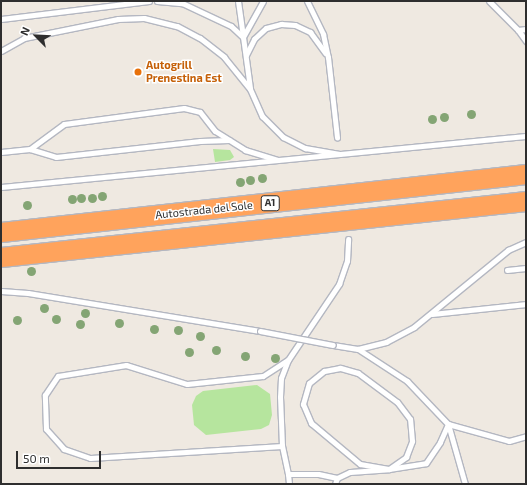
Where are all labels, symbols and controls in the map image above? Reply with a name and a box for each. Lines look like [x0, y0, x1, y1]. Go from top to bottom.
north arrow [16, 16, 56, 56]
text: N [17, 25, 32, 37]
place label: Autogrill Prenestina Est [146, 59, 222, 85]
marker: Autogrill Prenestina Est [133, 67, 143, 77]
road number: A1 [260, 195, 280, 211]
street label: Autostrada del Sole [155, 198, 253, 222]
scale bar [18, 443, 103, 469]
text: 50 m [23, 451, 50, 465]

